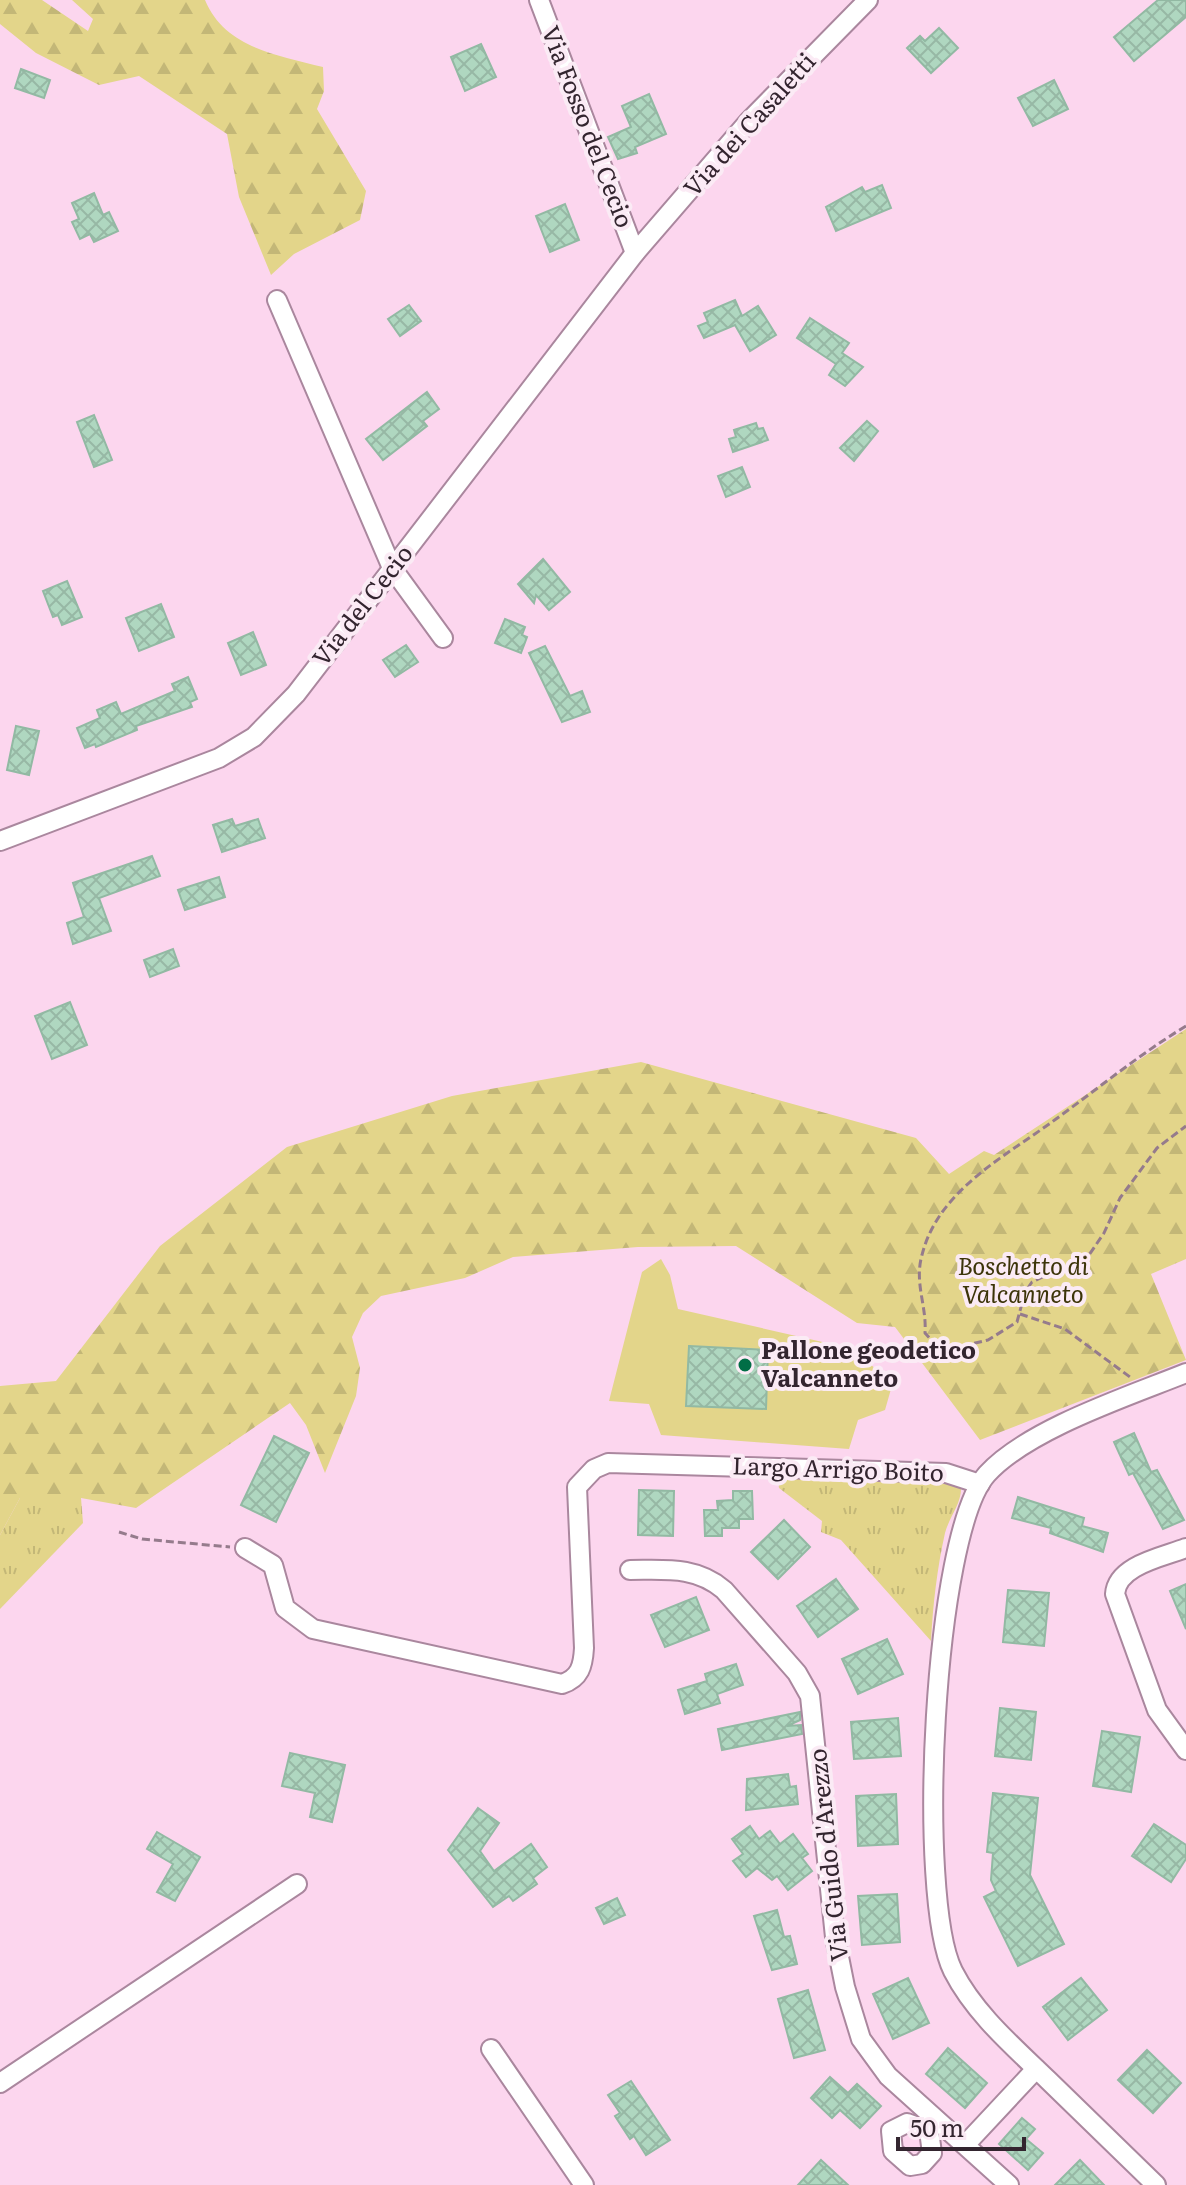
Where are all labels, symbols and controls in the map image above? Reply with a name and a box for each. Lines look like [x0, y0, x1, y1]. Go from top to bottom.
street label: Via Fosso del Cecio [535, 20, 644, 232]
street label: Via dei Casaletti [674, 44, 822, 203]
street label: Via del Cecio [302, 536, 420, 673]
park label: Boschetto di Valcanneto [958, 1247, 1088, 1310]
place label: Pallone geodetico Valcanneto [761, 1331, 976, 1394]
marker: Pallone geodetico Valcanneto [736, 1356, 754, 1374]
street label: Largo Arrigo Boito [732, 1446, 944, 1489]
street label: Via Guido d'Arezzo [798, 1747, 855, 1963]
scale bar [898, 2101, 1024, 2151]
text: 50 m [910, 2109, 964, 2144]

